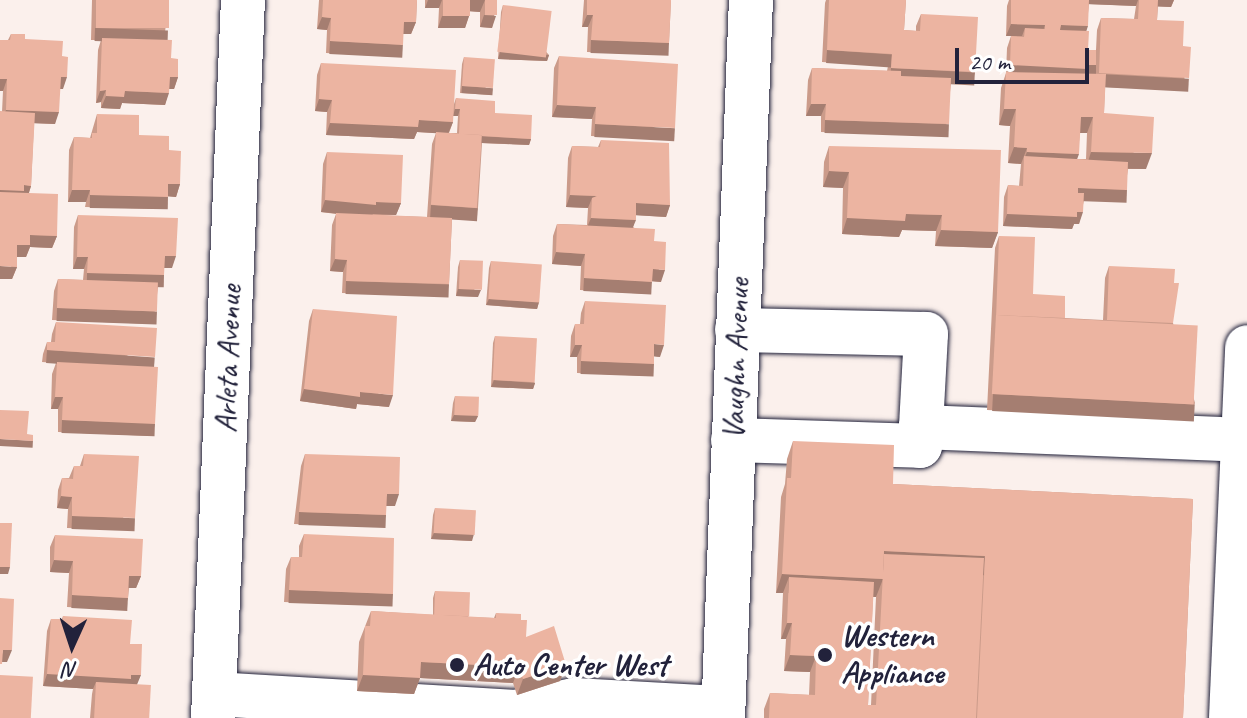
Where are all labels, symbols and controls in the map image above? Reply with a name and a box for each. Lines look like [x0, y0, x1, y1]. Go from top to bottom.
scale bar [959, 32, 1093, 82]
text: 20 m [969, 47, 1010, 77]
street label: Vaughn Avenue [714, 278, 758, 440]
street label: Arleta Avenue [206, 284, 250, 434]
north arrow [32, 606, 112, 686]
place label: Western Appliance [841, 618, 944, 693]
place label: Auto Center West [473, 646, 668, 684]
marker: Western Appliance [816, 646, 834, 664]
text: N [63, 656, 78, 684]
marker: Auto Center West [448, 656, 466, 674]

